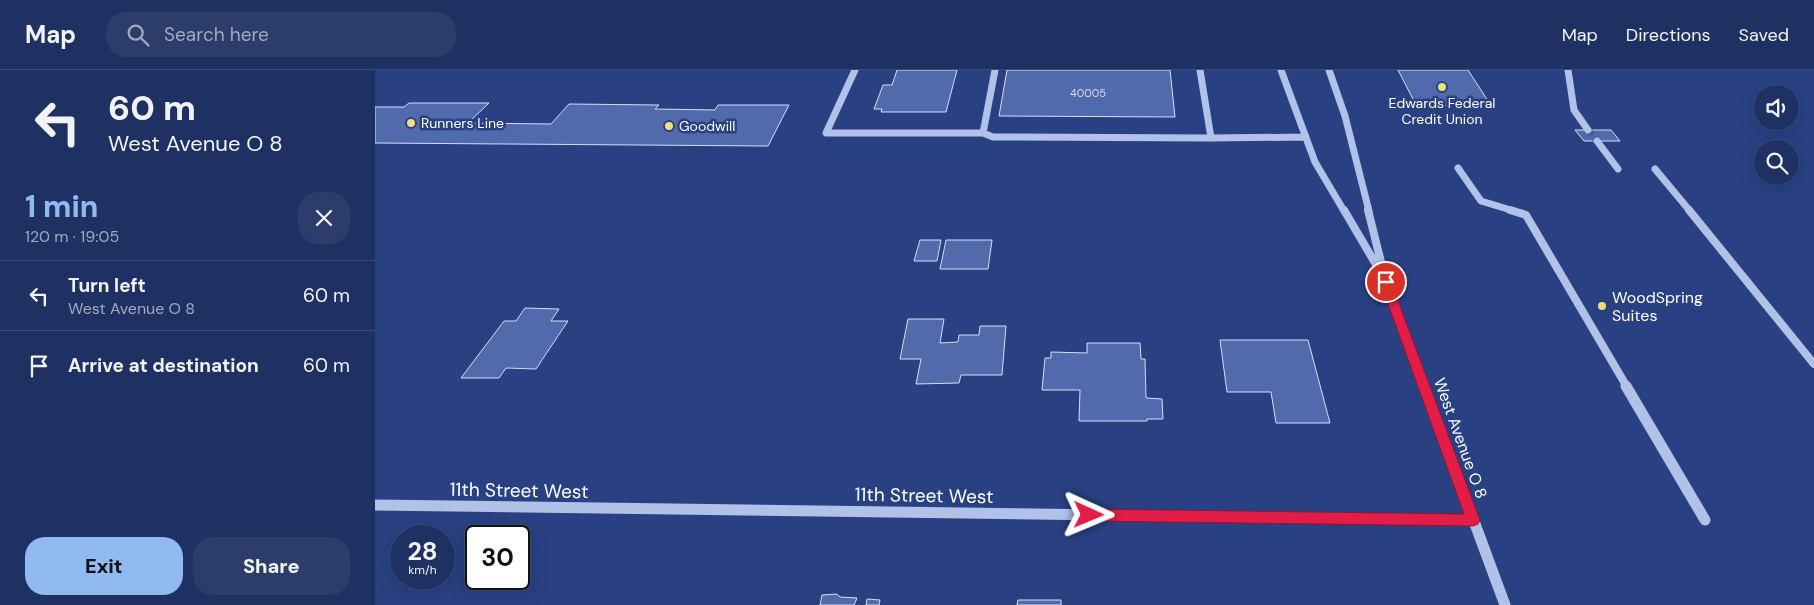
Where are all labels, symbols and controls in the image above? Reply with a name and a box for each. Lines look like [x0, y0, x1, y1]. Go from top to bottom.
search box [106, 12, 456, 57]
text: Map [25, 19, 76, 50]
icon: search [124, 21, 152, 49]
text: Search here [164, 22, 269, 47]
text: Map [1562, 23, 1598, 47]
text: Directions [1626, 23, 1711, 47]
text: Saved [1739, 23, 1789, 47]
marker: Edwards Federal Credit Union [1436, 81, 1448, 93]
text: 60 m [108, 85, 196, 131]
map controls [1754, 85, 1799, 185]
button: sound [1754, 85, 1799, 130]
house number: 40005 [1070, 86, 1106, 100]
icon: left [25, 90, 90, 155]
place label: Edwards Federal Credit Union [1389, 94, 1495, 128]
place label: Runners Line [421, 114, 504, 132]
marker: Runners Line [405, 117, 417, 129]
place label: Goodwill [679, 117, 735, 135]
marker: Goodwill [663, 120, 675, 132]
text: West Avenue O 8 [108, 129, 283, 158]
button: search [1754, 140, 1799, 185]
text: 1 min [25, 187, 98, 226]
button: close [298, 192, 350, 244]
text: 120 m · 19:05 [25, 226, 119, 247]
pin [1365, 261, 1407, 303]
icon: arrive [1372, 268, 1400, 296]
text: Turn left [68, 273, 146, 298]
icon: left [25, 282, 53, 310]
text: 60 m [303, 283, 350, 308]
place label: WoodSpring Suites [1612, 287, 1703, 326]
text: West Avenue O 8 [68, 298, 195, 319]
marker: WoodSpring Suites [1596, 300, 1608, 312]
icon: arrive [25, 352, 53, 380]
text: Arrive at destination [68, 353, 259, 378]
text: 60 m [303, 353, 350, 378]
street label: West Avenue O 8 [1429, 375, 1492, 501]
street label: 11th Street West [449, 477, 589, 504]
street label: 11th Street West [854, 482, 994, 509]
position arrow [1062, 488, 1114, 540]
speed limit sign: 30 [465, 525, 530, 590]
text: 28 [407, 535, 438, 568]
button: Exit [25, 537, 183, 595]
button: Share [193, 537, 350, 595]
text: km/h [408, 562, 437, 578]

